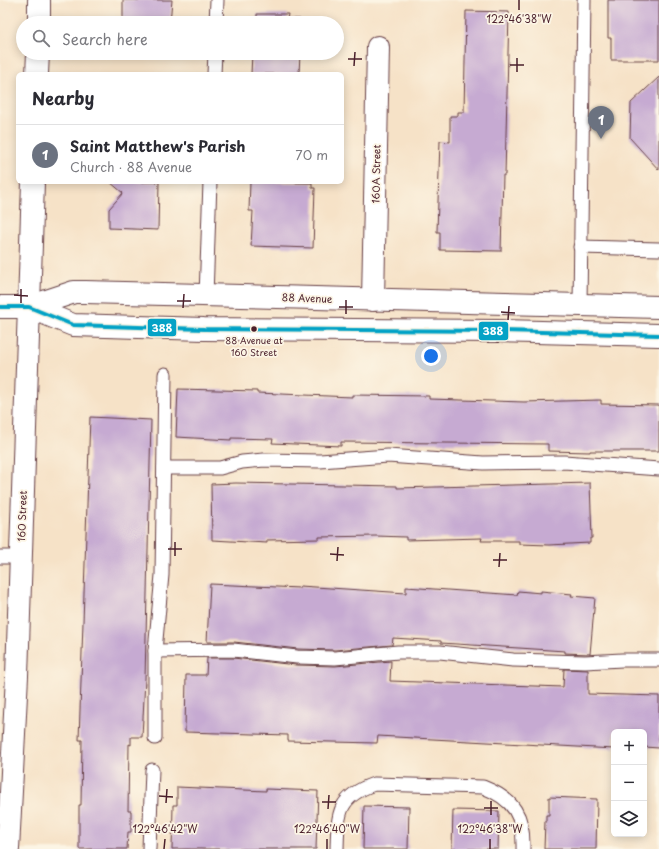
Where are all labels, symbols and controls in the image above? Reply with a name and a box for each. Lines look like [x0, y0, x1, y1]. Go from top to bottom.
text: 122°46'38"W [486, 11, 552, 26]
search box [16, 16, 344, 60]
icon: search [30, 27, 52, 49]
text: Search here [62, 27, 148, 50]
text: Nearby [32, 85, 94, 111]
pin: 1 [588, 106, 614, 139]
text: Saint Matthew's Parish [70, 134, 246, 157]
street label: 160A Street [367, 144, 384, 204]
text: 1 [42, 145, 48, 164]
text: 70 m [295, 145, 328, 164]
text: Church · 88 Avenue [70, 157, 192, 176]
street label: 88 Avenue [281, 289, 333, 306]
line badge: 388 [147, 318, 177, 337]
text: 388 [152, 319, 173, 336]
line badge: 388 [478, 321, 509, 341]
text: 388 [483, 322, 504, 339]
marker: 88 Avenue at 160 Street [249, 324, 259, 334]
place label: 88 Avenue at 160 Street [225, 333, 283, 359]
your location [421, 346, 441, 366]
street label: 160 Street [13, 490, 30, 542]
map controls [611, 729, 647, 837]
button: + [611, 729, 647, 765]
button: − [611, 765, 647, 801]
button: layers [611, 801, 647, 837]
text: 122°46'42"W [132, 821, 198, 836]
text: 122°46'40"W [294, 821, 361, 836]
text: 122°46'38"W [457, 821, 523, 836]

